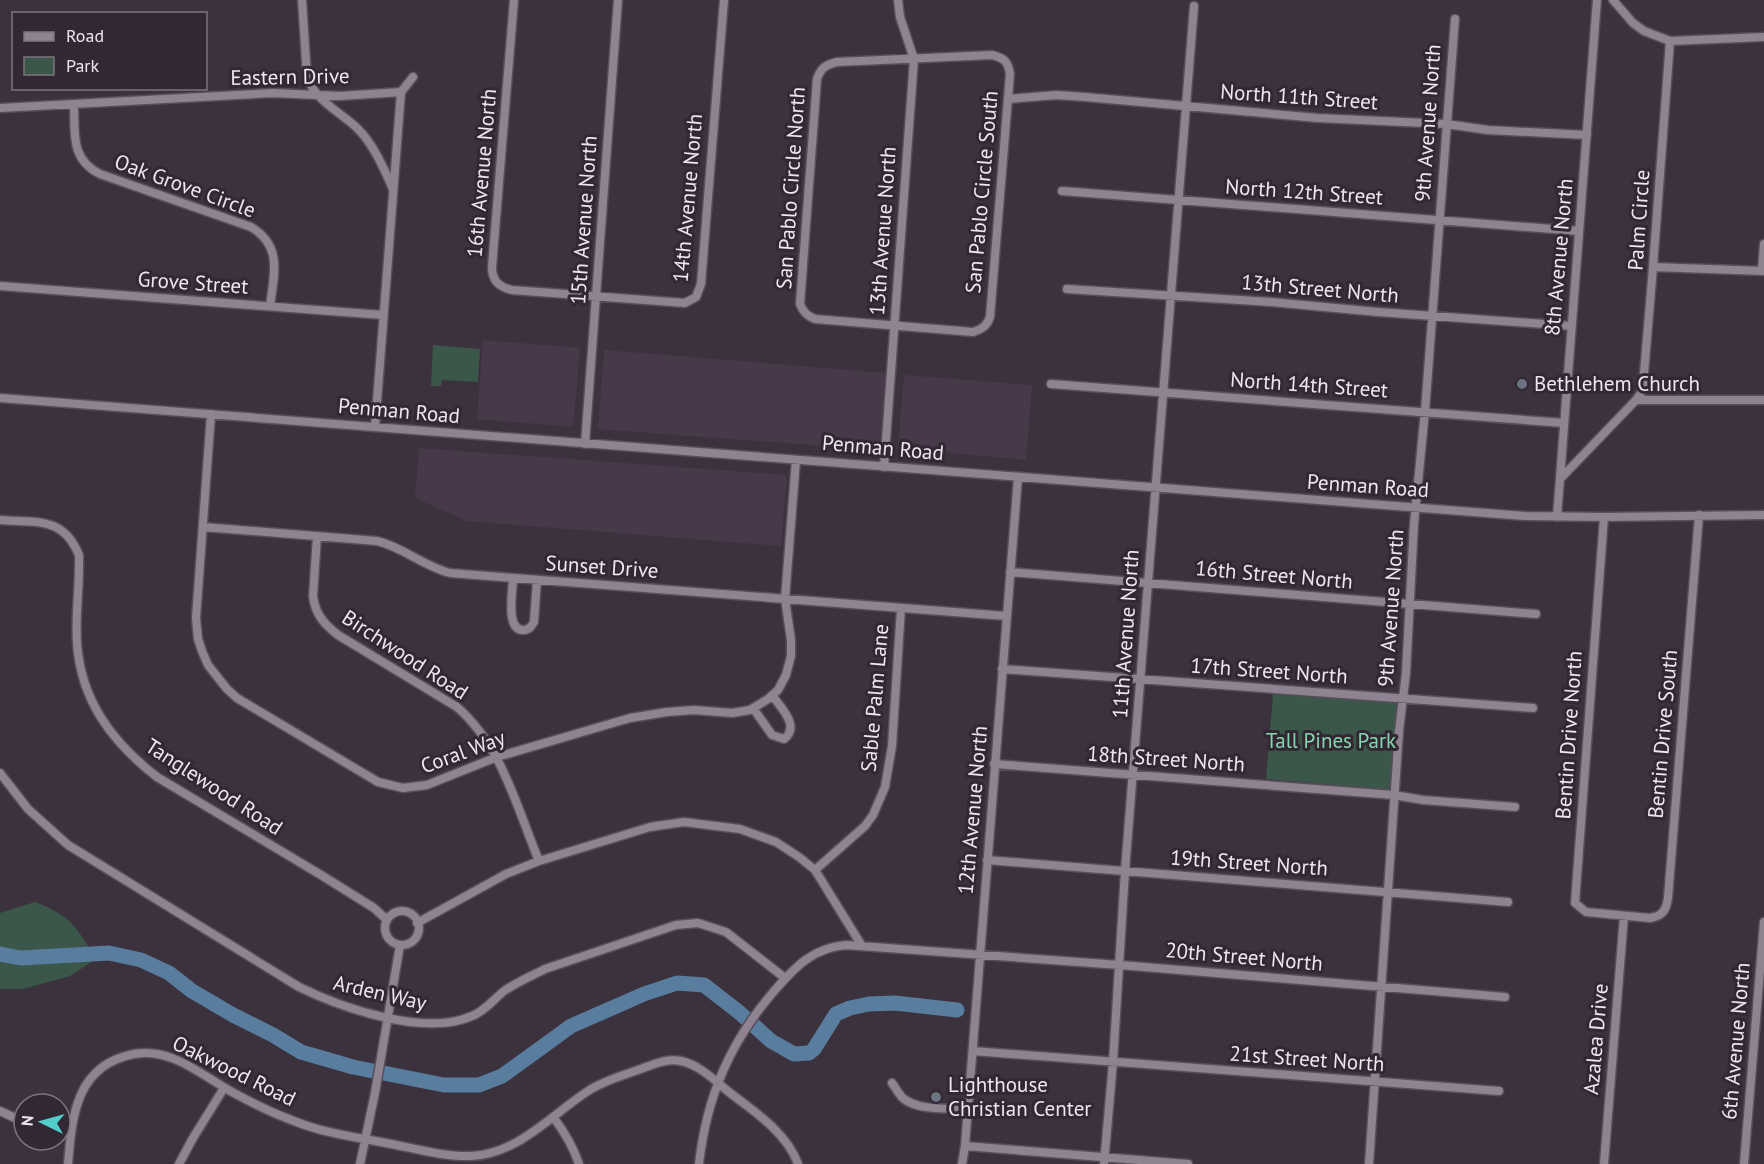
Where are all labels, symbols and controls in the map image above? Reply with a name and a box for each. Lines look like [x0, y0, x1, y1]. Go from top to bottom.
legend [12, 12, 207, 90]
text: Road [66, 24, 104, 47]
street label: 9th Avenue North [1409, 43, 1446, 203]
text: Park [66, 54, 99, 77]
street label: Eastern Drive [230, 62, 350, 91]
street label: North 11th Street [1219, 78, 1379, 115]
street label: San Pablo Circle North [770, 86, 811, 290]
street label: 16th Avenue North [461, 87, 502, 259]
street label: San Pablo Circle South [959, 89, 1004, 294]
street label: 14th Avenue North [667, 112, 708, 284]
street label: 15th Avenue North [564, 135, 603, 305]
street label: 13th Avenue North [863, 146, 902, 316]
street label: Oak Grove Circle [111, 148, 259, 224]
street label: Palm Circle [1622, 169, 1655, 271]
street label: North 12th Street [1224, 173, 1384, 210]
street label: 8th Avenue North [1538, 177, 1579, 337]
street label: Grove Street [137, 265, 249, 300]
street label: 13th Street North [1240, 268, 1400, 309]
street label: North 14th Street [1229, 366, 1389, 403]
place label: Bethlehem Church [1534, 370, 1700, 397]
marker: Bethlehem Church [1515, 377, 1529, 391]
street label: Penman Road [337, 392, 461, 429]
street label: Penman Road [821, 429, 945, 466]
street label: Penman Road [1306, 468, 1430, 503]
street label: 9th Avenue North [1372, 528, 1409, 688]
street label: Sunset Drive [545, 549, 659, 584]
street label: 11th Avenue North [1106, 549, 1145, 719]
street label: 16th Street North [1194, 554, 1354, 595]
street label: Birchwood Road [337, 604, 473, 705]
street label: Sable Palm Lane [855, 623, 894, 773]
street label: Bentin Drive South [1642, 648, 1683, 819]
street label: Bentin Drive North [1549, 650, 1588, 820]
street label: 17th Street North [1189, 652, 1349, 689]
street label: Coral Way [417, 724, 509, 779]
street label: 12th Avenue North [952, 724, 993, 896]
park label: Tall Pines Park [1266, 727, 1396, 754]
street label: Tanglewood Road [141, 732, 288, 841]
street label: 18th Street North [1086, 740, 1246, 777]
street label: 19th Street North [1169, 844, 1329, 881]
street label: 20th Street North [1164, 936, 1324, 977]
street label: 6th Avenue North [1715, 961, 1756, 1121]
street label: Arden Way [331, 969, 430, 1016]
street label: Azalea Drive [1577, 982, 1614, 1096]
street label: Oakwood Road [168, 1029, 300, 1112]
street label: 21st Street North [1229, 1040, 1386, 1077]
place label: Lighthouse Christian Center [948, 1071, 1091, 1122]
marker: Lighthouse Christian Center [929, 1090, 943, 1104]
north arrow [12, 1092, 72, 1152]
text: N [17, 1115, 37, 1127]

